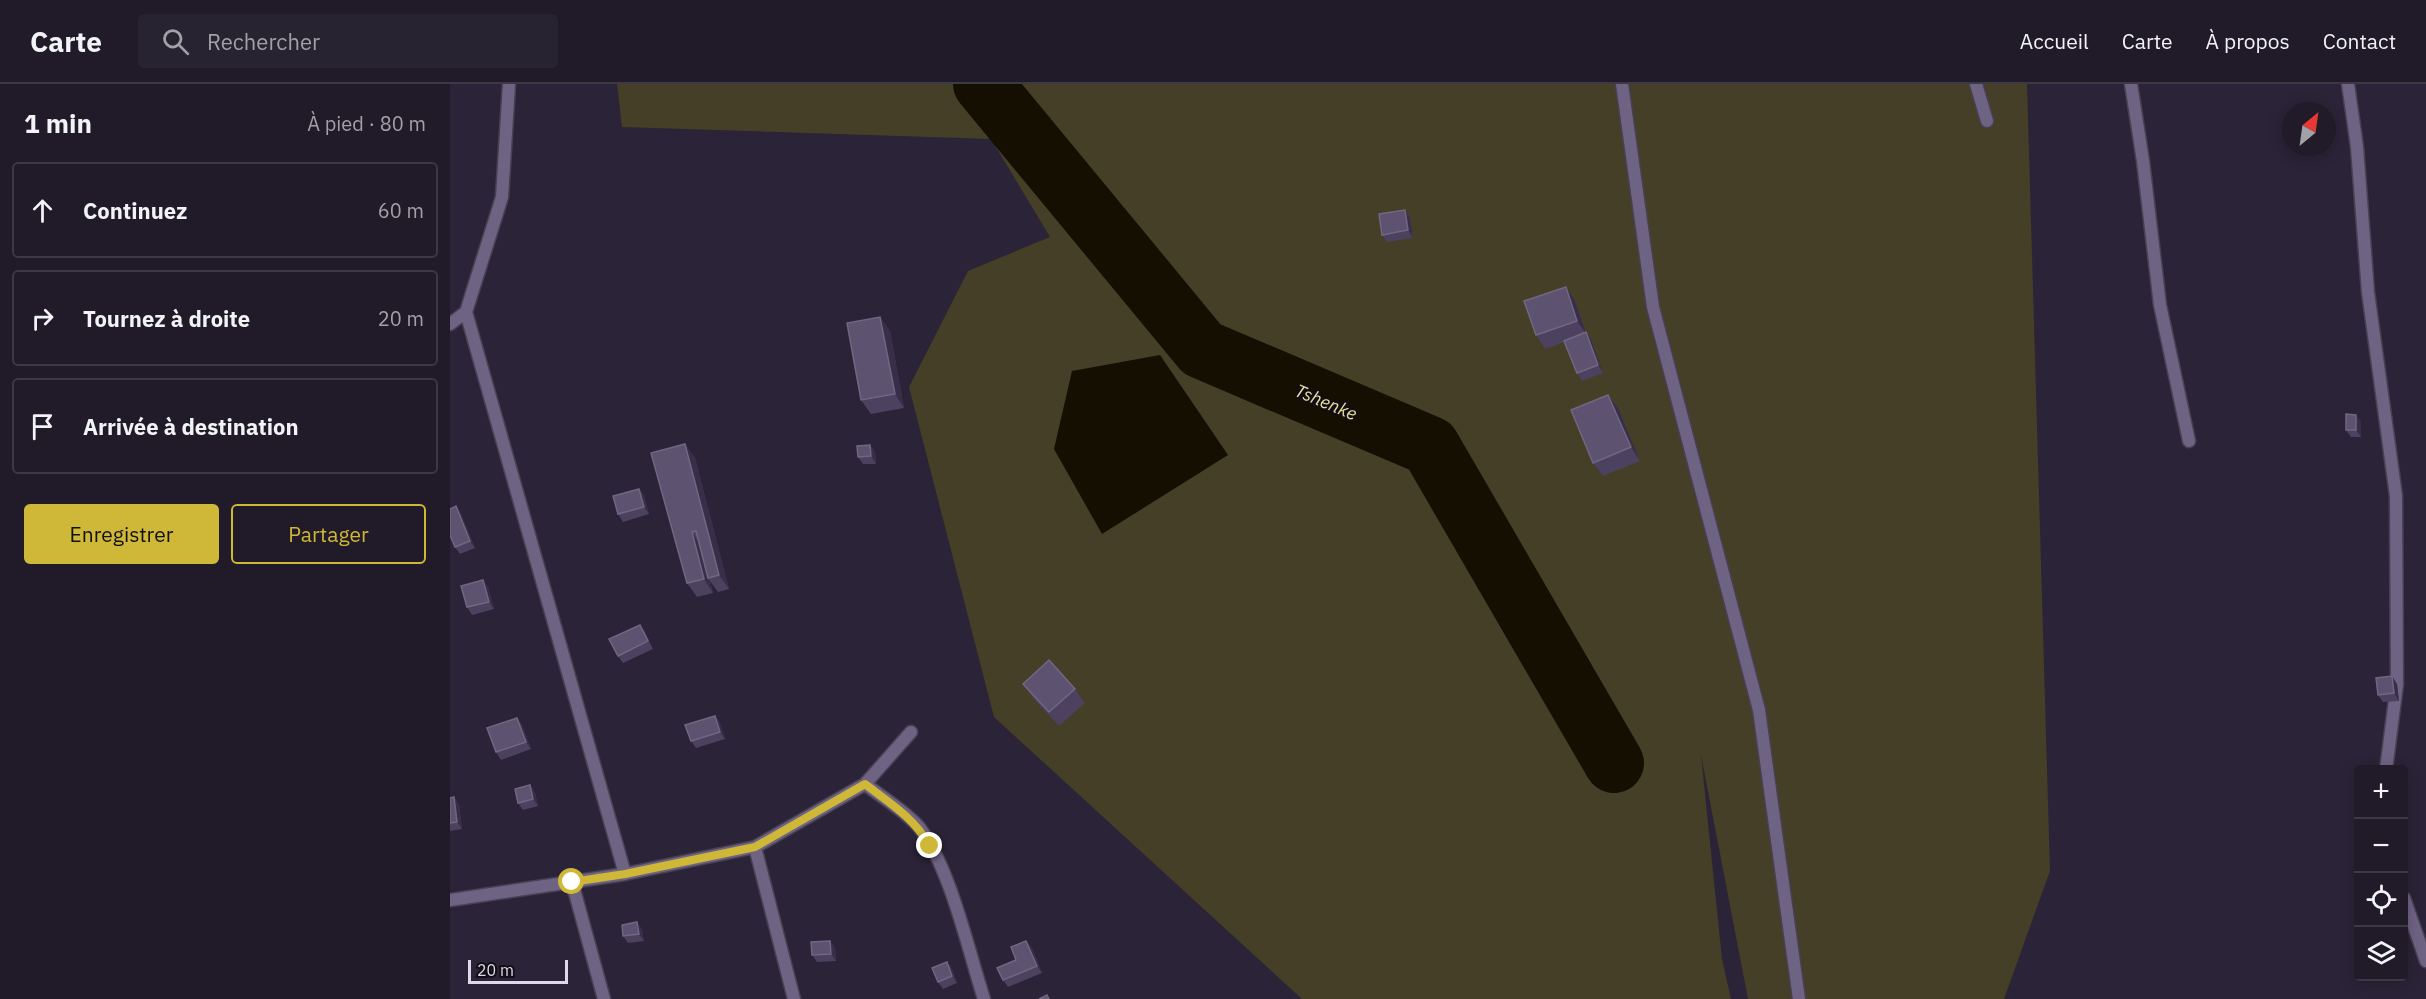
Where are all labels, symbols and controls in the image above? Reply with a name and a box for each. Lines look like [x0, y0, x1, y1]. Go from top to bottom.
search box [138, 14, 558, 68]
text: Carte [30, 23, 102, 60]
icon: search [159, 25, 192, 58]
text: Rechercher [207, 27, 320, 56]
text: Accueil [2020, 27, 2089, 55]
text: Carte [2122, 27, 2173, 55]
text: À propos [2206, 27, 2290, 55]
text: Contact [2323, 27, 2396, 55]
north arrow [2282, 102, 2336, 156]
text: 1 min [24, 106, 92, 140]
text: À pied · 80 m [307, 110, 426, 137]
icon: ahead [26, 194, 59, 227]
text: Continuez [83, 196, 187, 225]
text: 60 m [378, 197, 424, 224]
icon: right [26, 302, 59, 335]
text: Tournez à droite [83, 304, 250, 333]
text: 20 m [378, 305, 424, 332]
water label: Tshenke [1292, 379, 1360, 425]
icon: arrive [26, 410, 59, 443]
text: Arrivée à destination [83, 412, 299, 441]
button: Enregistrer [24, 504, 219, 564]
button: Partager [231, 504, 426, 564]
map controls [2354, 765, 2408, 981]
button: + [2354, 765, 2408, 819]
button: − [2354, 819, 2408, 873]
route end [916, 832, 942, 858]
route start [558, 868, 584, 894]
button: locate [2354, 873, 2408, 927]
button: layers [2354, 927, 2408, 981]
scale bar [468, 957, 568, 984]
text: 20 m [477, 960, 514, 980]

